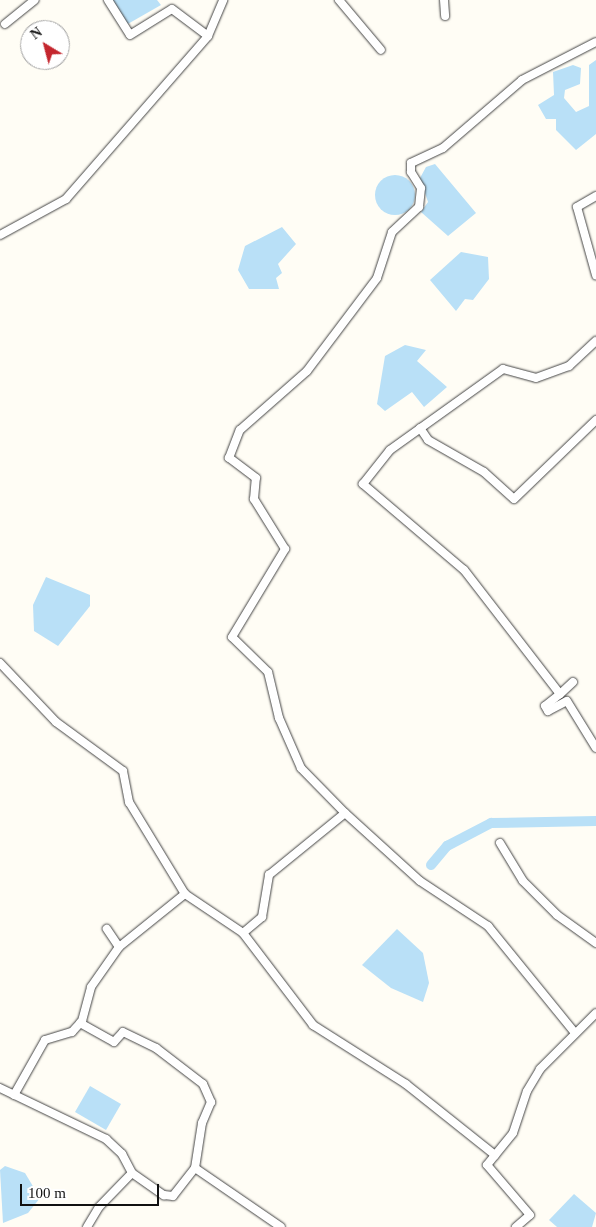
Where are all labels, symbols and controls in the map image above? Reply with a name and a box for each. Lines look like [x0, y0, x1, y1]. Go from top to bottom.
north arrow [20, 20, 70, 70]
text: N [28, 24, 45, 42]
scale bar [22, 1174, 161, 1206]
text: 100 m [28, 1185, 66, 1201]

